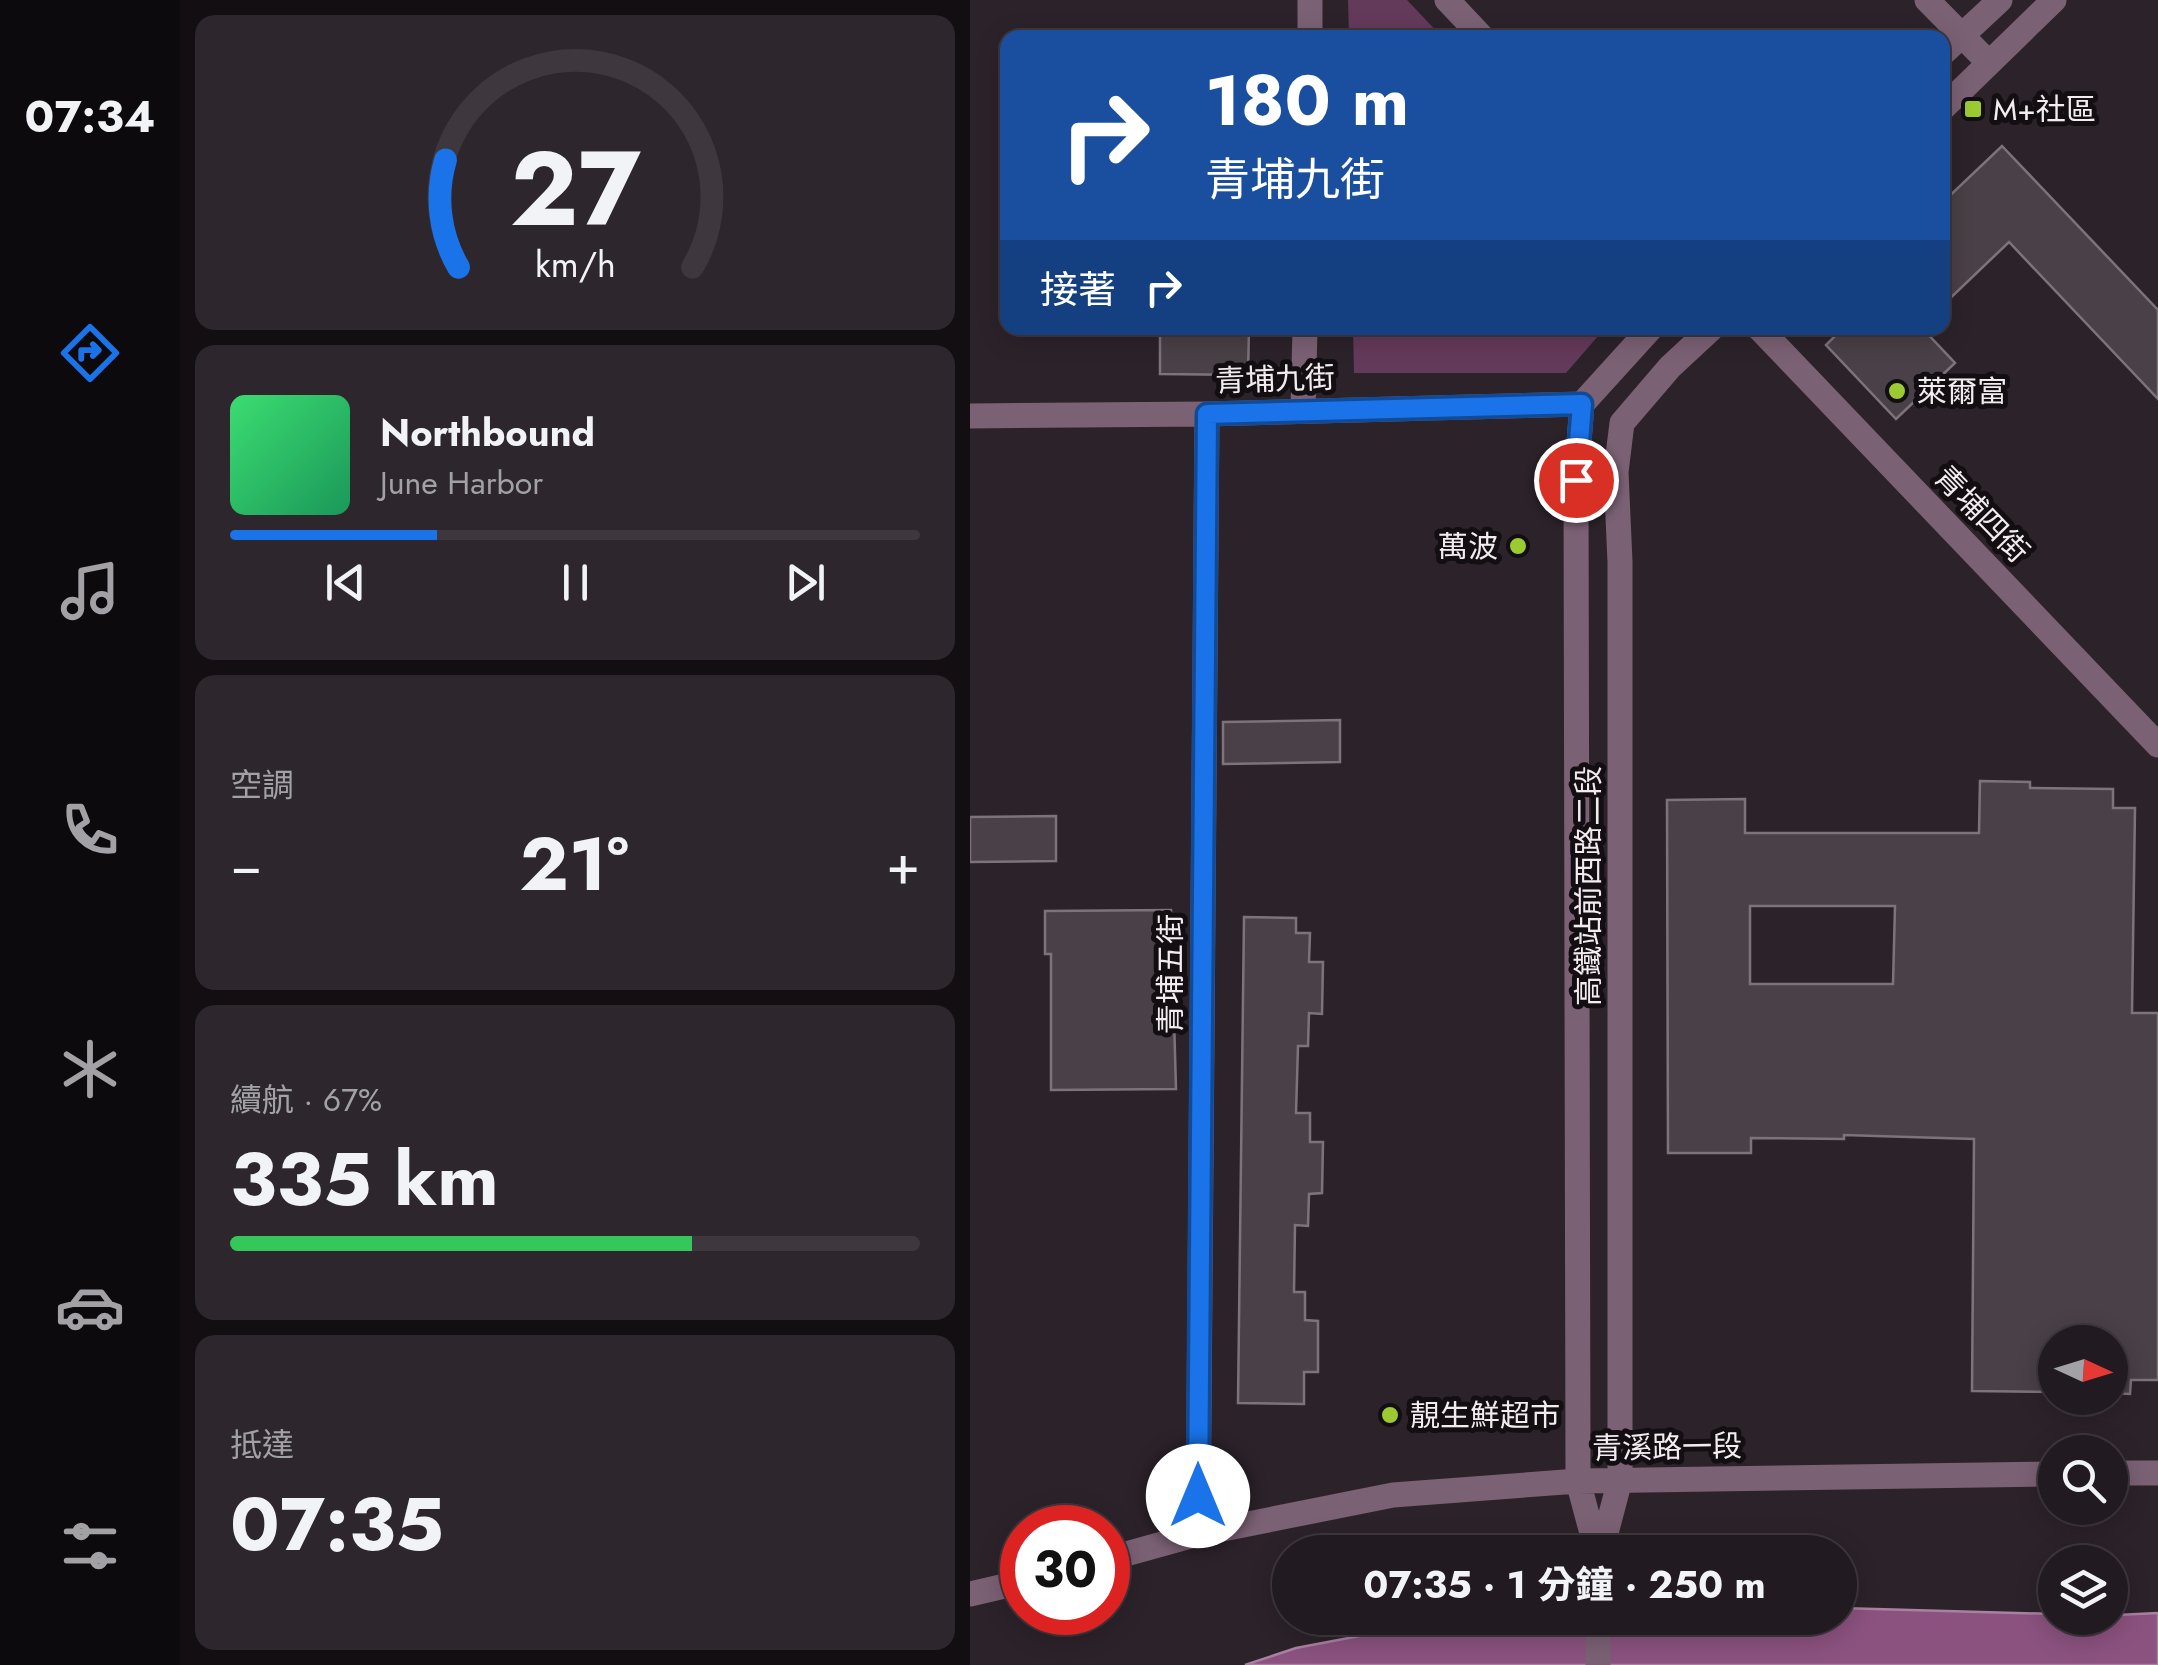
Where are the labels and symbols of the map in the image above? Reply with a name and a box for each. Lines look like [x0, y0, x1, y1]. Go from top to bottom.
place label: M+社區 [1993, 88, 2096, 131]
marker: M+社區 [1962, 98, 1984, 120]
street label: 青埔九街 [1214, 355, 1336, 403]
place label: 萊爾富 [1917, 370, 2007, 413]
marker: 萊爾富 [1886, 380, 1908, 402]
pin [1534, 438, 1619, 523]
street label: 青埔四街 [1925, 456, 2039, 572]
place label: 萬波 [1438, 525, 1498, 568]
marker: 萬波 [1507, 535, 1529, 557]
street label: 高鐵站前西路二段 [1567, 766, 1610, 1006]
street label: 青埔五街 [1149, 914, 1192, 1034]
north arrow [2038, 1325, 2128, 1415]
place label: 靚生鮮超市 [1410, 1394, 1560, 1437]
marker: 靚生鮮超市 [1379, 1404, 1401, 1426]
street label: 青溪路一段 [1592, 1424, 1742, 1470]
position arrow [1146, 1444, 1250, 1548]
speed limit sign: 30 [1000, 1505, 1130, 1635]

